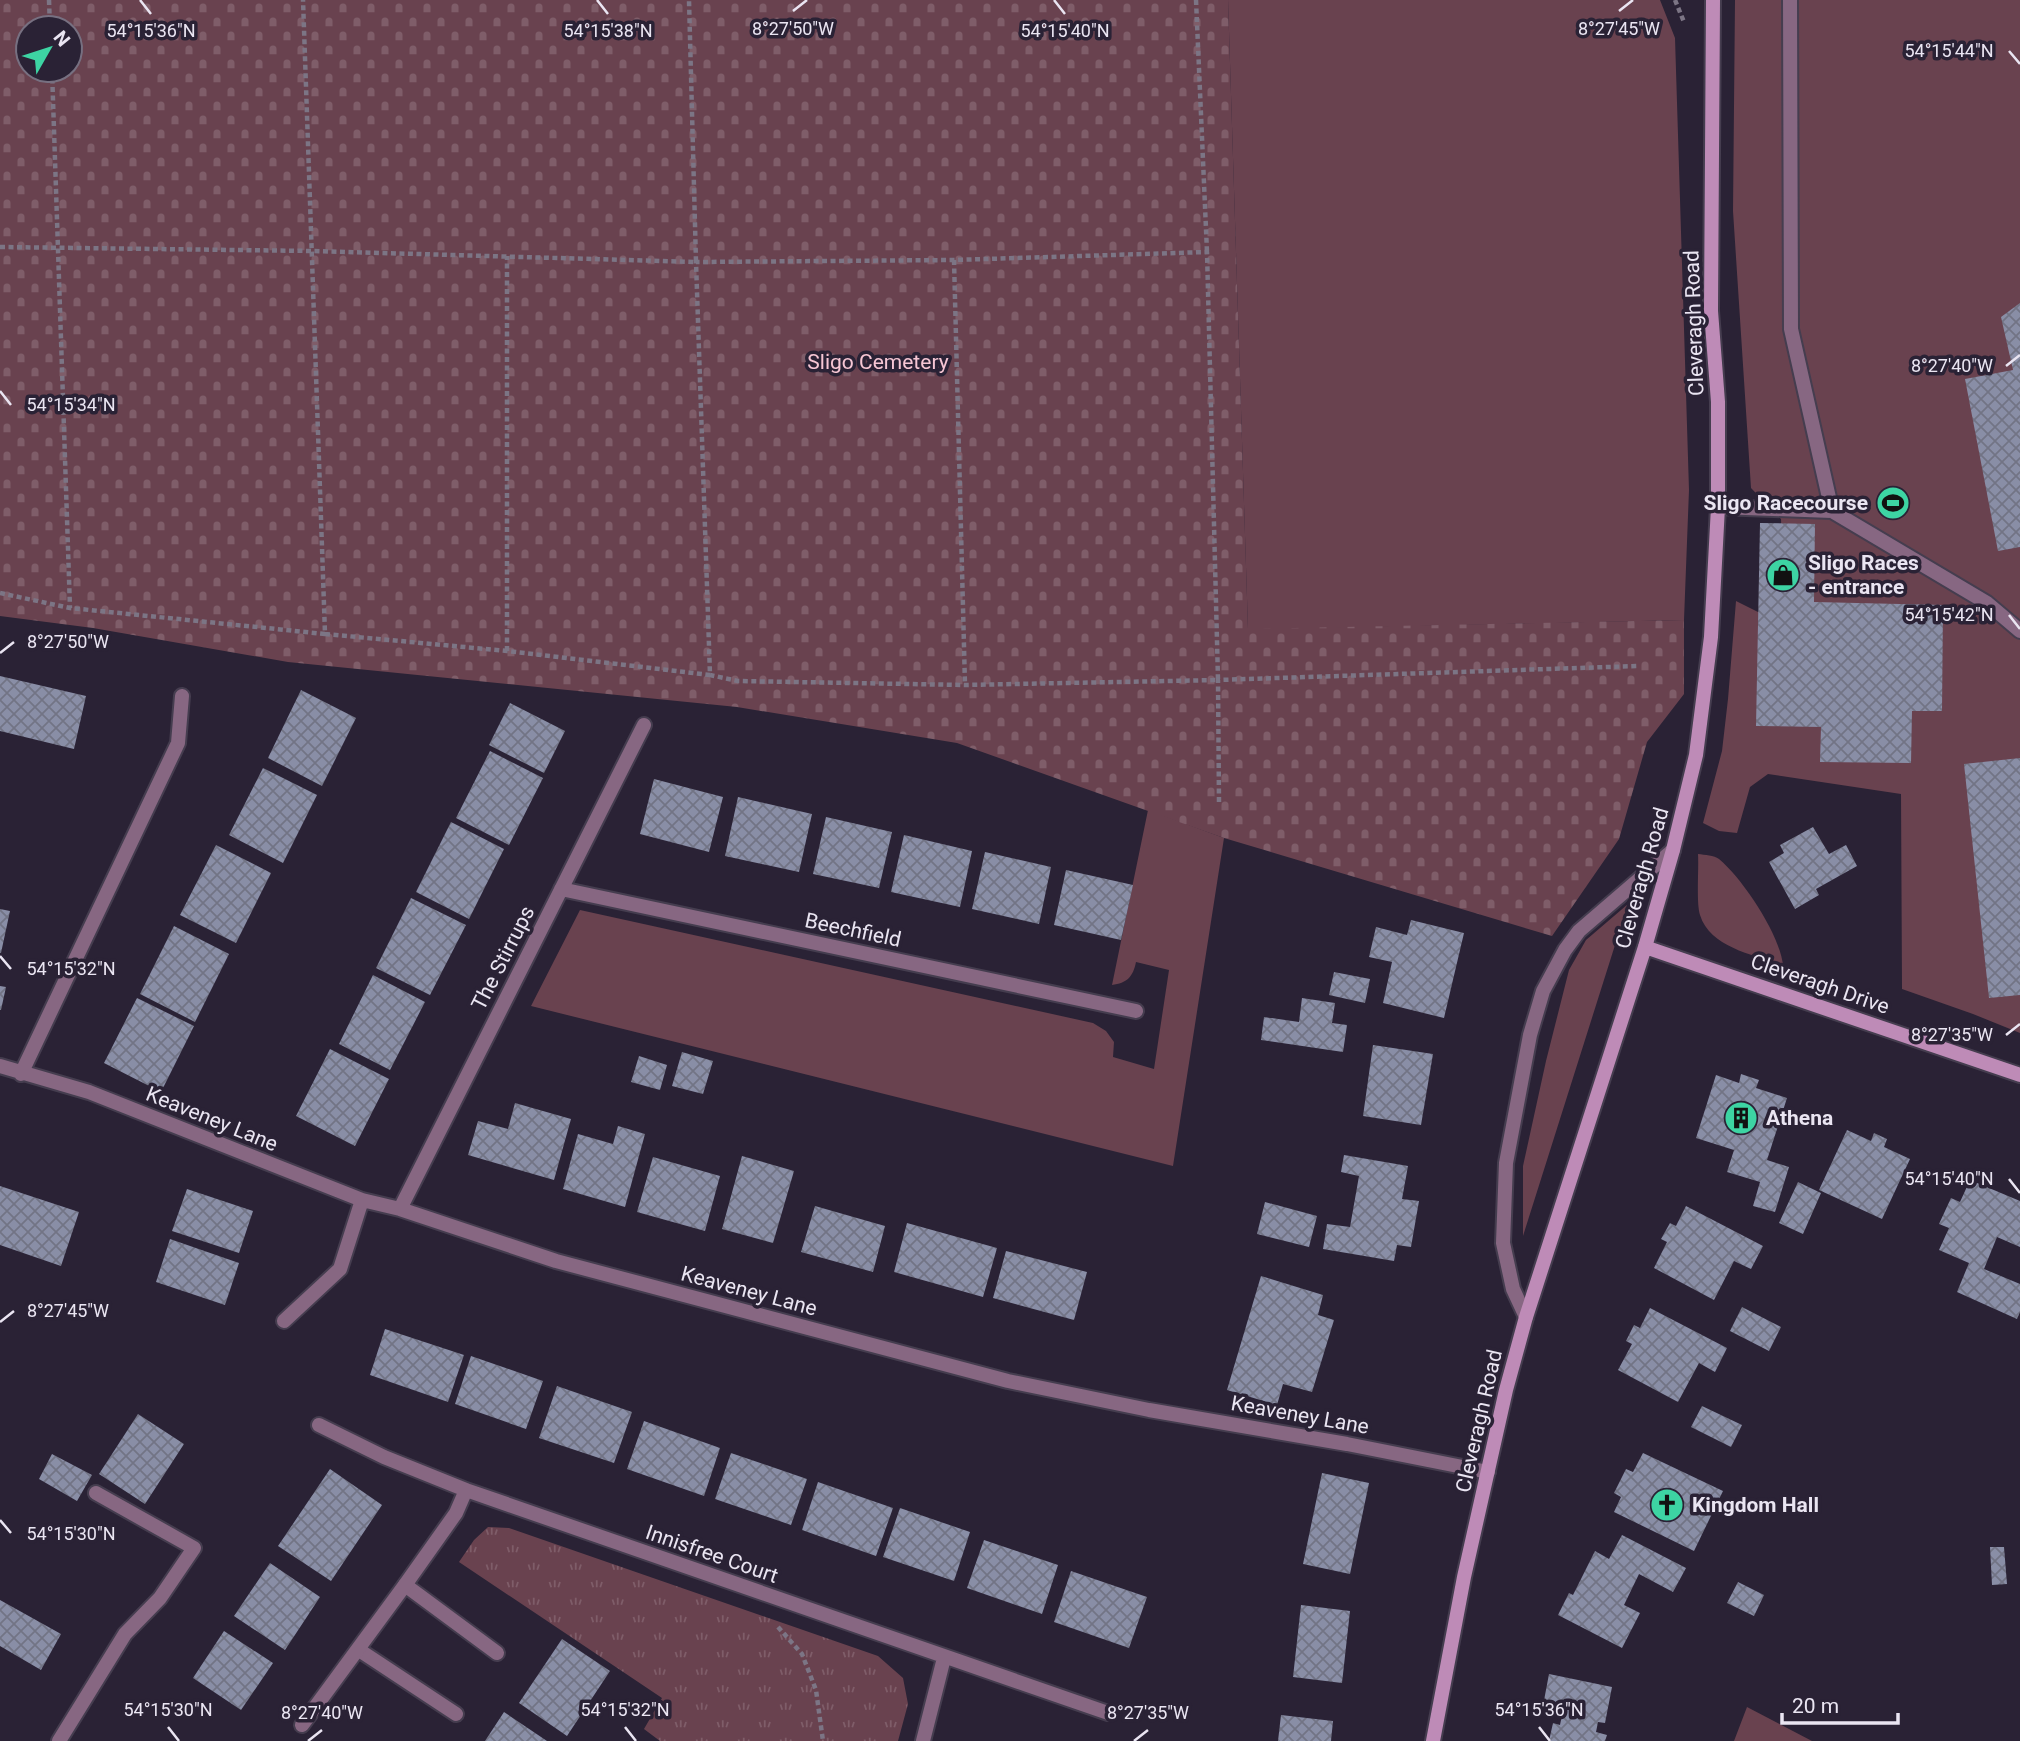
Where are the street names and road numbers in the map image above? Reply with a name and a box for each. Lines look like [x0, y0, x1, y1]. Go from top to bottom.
street label: Cleveragh Road [1679, 250, 1709, 396]
street label: Cleveragh Road [1610, 805, 1674, 951]
street label: The Stirrups [467, 902, 539, 1014]
street label: Beechfield [803, 908, 903, 952]
street label: Cleveragh Drive [1748, 949, 1892, 1019]
street label: Keaveney Lane [143, 1082, 281, 1156]
street label: Keaveney Lane [678, 1261, 820, 1321]
street label: Cleveragh Road [1451, 1347, 1507, 1495]
street label: Keaveney Lane [1229, 1391, 1371, 1439]
street label: Innisfree Court [643, 1520, 781, 1588]

